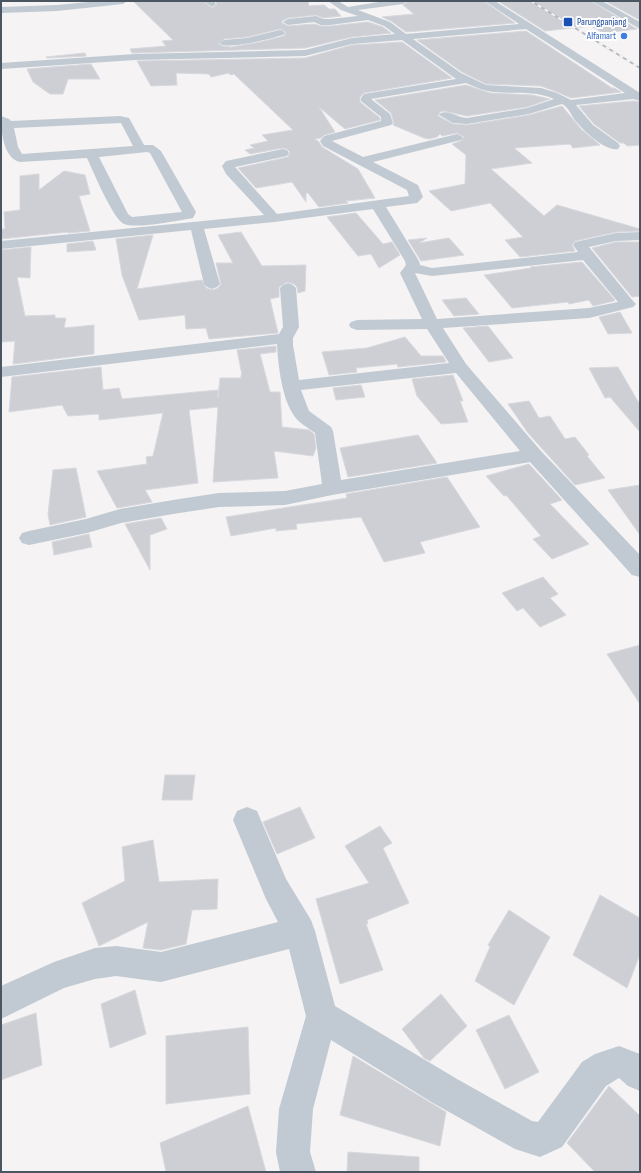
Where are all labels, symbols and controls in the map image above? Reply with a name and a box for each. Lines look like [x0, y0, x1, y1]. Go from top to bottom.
marker: Parungpanjang [562, 16, 574, 28]
place label: Parungpanjang [577, 16, 626, 28]
place label: Alfamart [586, 30, 616, 42]
marker: Alfamart [619, 31, 629, 41]

